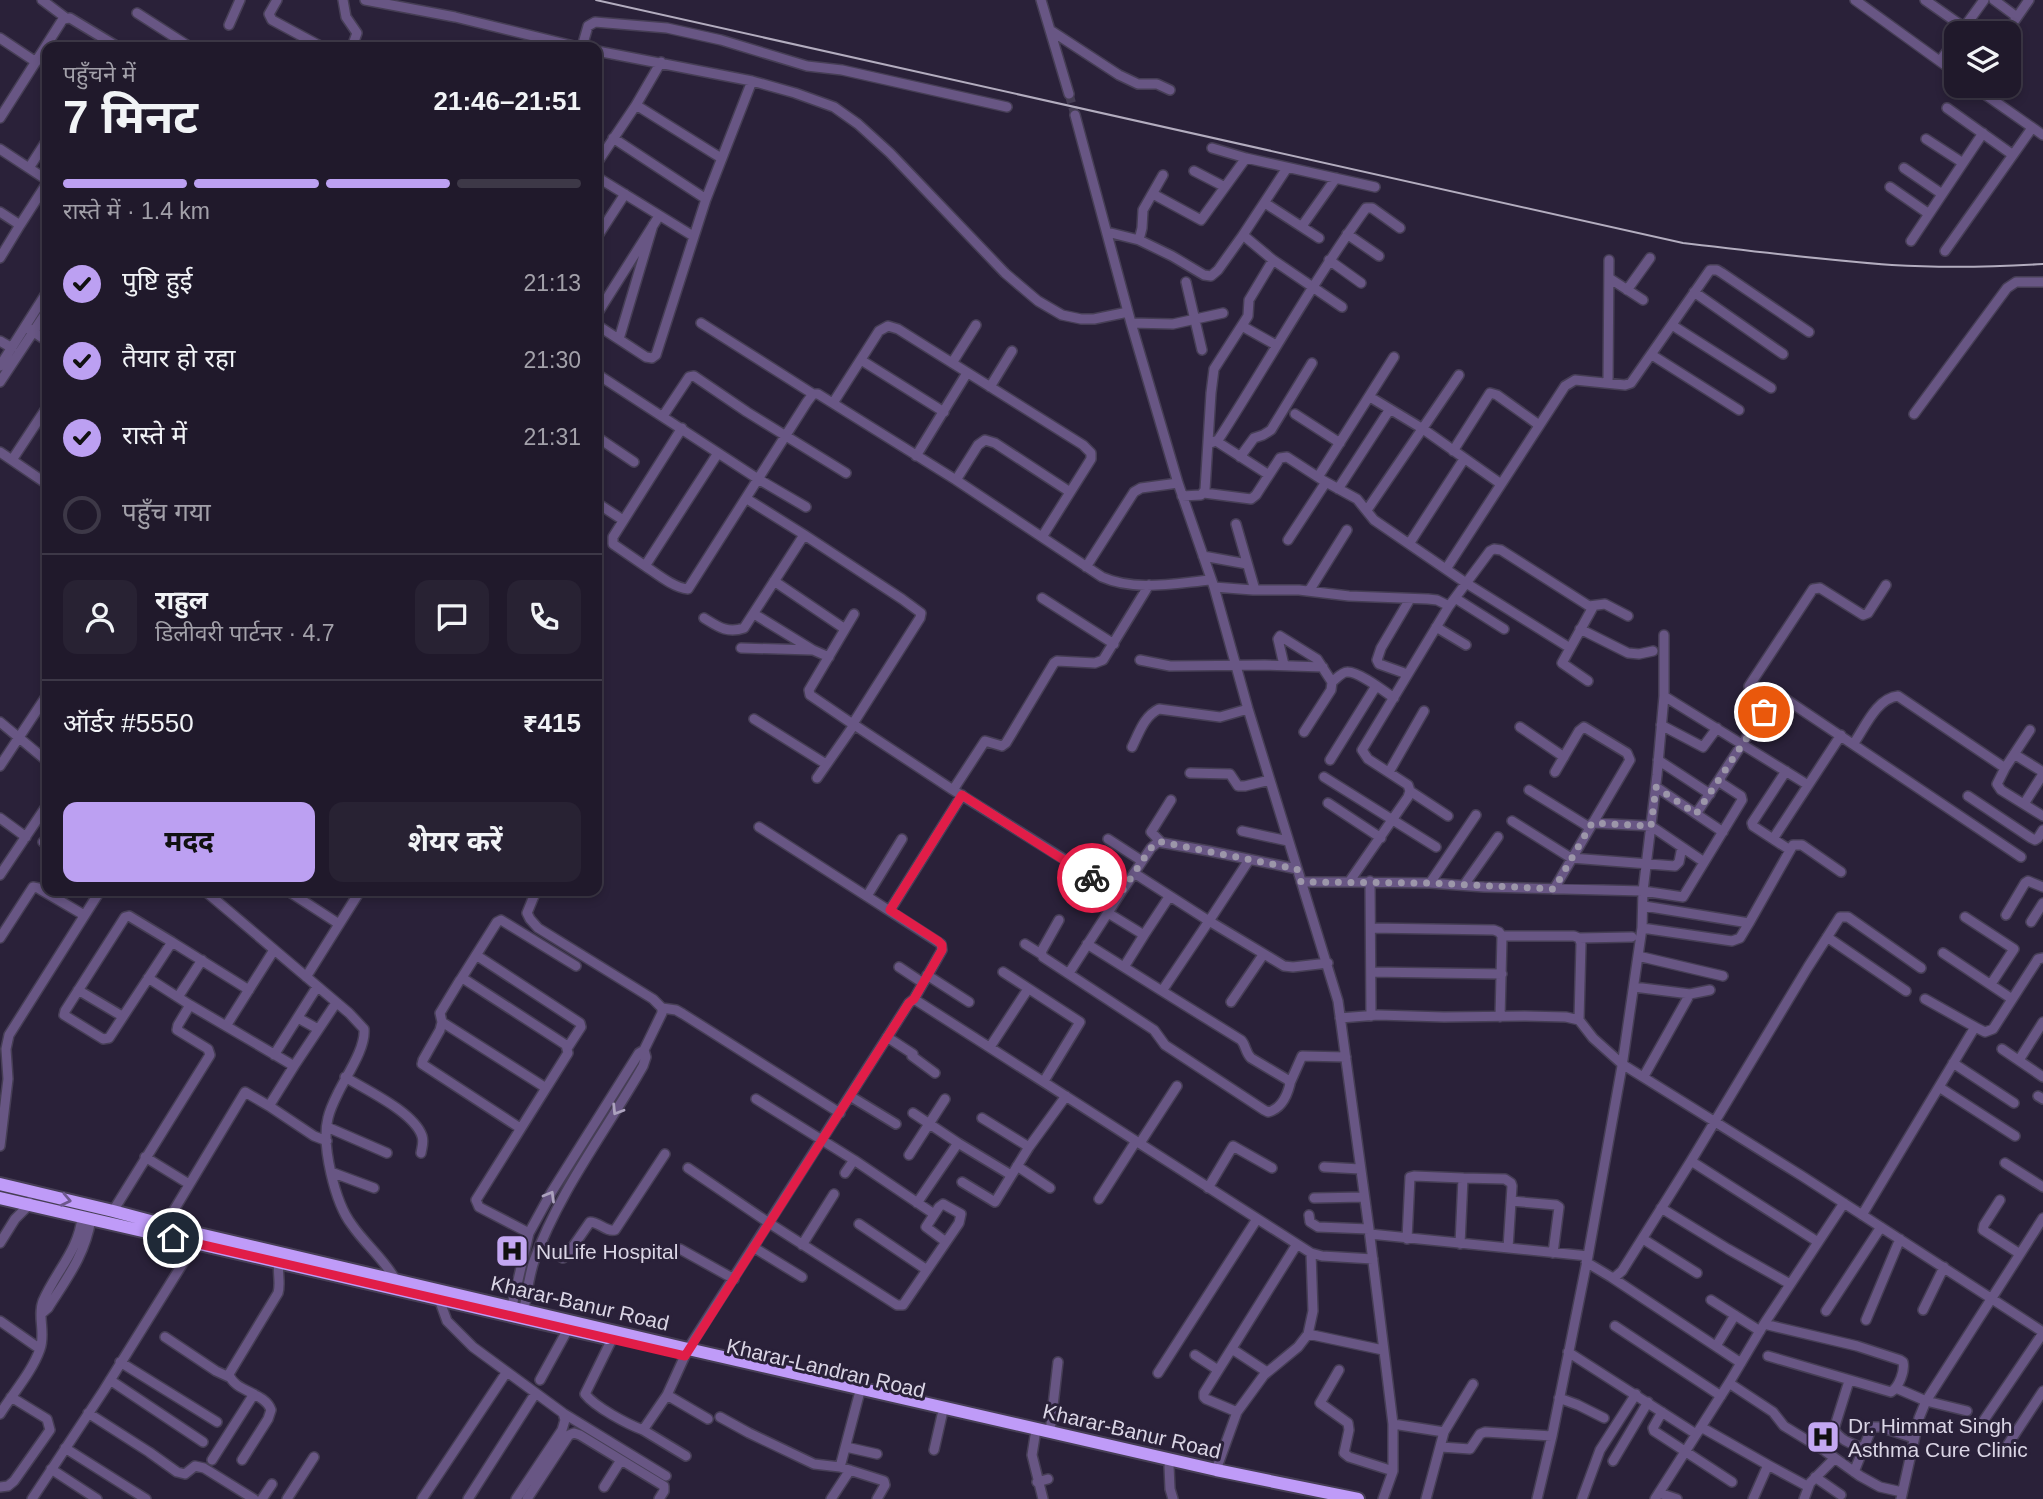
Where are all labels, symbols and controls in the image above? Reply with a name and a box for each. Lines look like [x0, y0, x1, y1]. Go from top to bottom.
map controls [1944, 21, 2021, 98]
button: layers [1944, 21, 2021, 98]
text: पहुँचने में [63, 61, 136, 87]
text: 21:46–21:51 [434, 86, 581, 116]
text: 7 मिनट [63, 91, 198, 143]
text: रास्ते में · 1.4 km [63, 198, 210, 224]
icon: check [63, 265, 101, 303]
text: पुष्टि हुई [122, 266, 192, 296]
text: 21:13 [523, 270, 581, 296]
icon: check [63, 342, 101, 380]
text: तैयार हो रहा [122, 343, 235, 373]
text: 21:30 [523, 347, 581, 373]
icon: check [63, 419, 101, 457]
text: रास्ते में [122, 420, 187, 450]
text: 21:31 [523, 424, 581, 450]
text: पहुँच गया [122, 497, 211, 527]
button: person [63, 580, 137, 654]
button: chat [415, 580, 489, 654]
button: phone [507, 580, 581, 654]
text: राहुल [155, 585, 208, 615]
text: डिलीवरी पार्टनर · 4.7 [155, 620, 335, 646]
pin [1734, 682, 1794, 742]
icon: bag [1745, 693, 1783, 731]
text: ऑर्डर #5550 [63, 708, 194, 738]
text: ₹415 [523, 708, 581, 738]
button: मदद [63, 802, 315, 882]
button: शेयर करें [329, 802, 581, 882]
courier [1057, 843, 1127, 913]
icon: bike [1073, 859, 1111, 897]
one-way arrow [612, 1102, 625, 1115]
one-way arrow [541, 1191, 554, 1204]
one-way arrow [60, 1192, 72, 1207]
pin [143, 1208, 203, 1268]
icon: home [154, 1219, 192, 1257]
hospital icon: NuLife Hospital [493, 1232, 531, 1270]
place label: NuLife Hospital [536, 1240, 678, 1263]
street label: Kharar-Banur Road [489, 1271, 671, 1335]
street label: Kharar-Landran Road [724, 1334, 928, 1402]
street label: Kharar-Banur Road [1041, 1399, 1223, 1463]
place label: Dr. Himmat Singh Asthma Cure Clinic [1848, 1414, 2028, 1461]
hospital icon: Dr. Himmat Singh Asthma Cure Clinic [1804, 1418, 1842, 1456]

